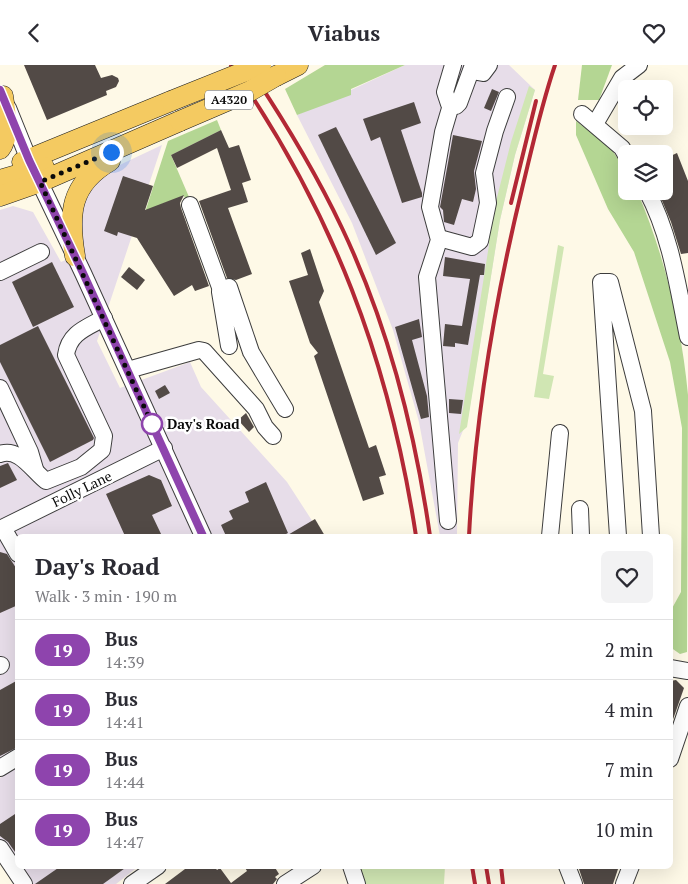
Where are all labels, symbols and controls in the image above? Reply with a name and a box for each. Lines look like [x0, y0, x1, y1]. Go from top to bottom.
text: Viabus [308, 18, 380, 47]
icon: back [20, 19, 48, 47]
icon: heart [640, 19, 668, 47]
map controls [618, 80, 673, 200]
button: locate [618, 80, 673, 135]
road number: A4320 [205, 91, 253, 109]
your location [99, 140, 124, 165]
button: layers [618, 145, 673, 200]
marker: Day's Road [141, 413, 163, 435]
place label: Day's Road [167, 414, 240, 433]
street label: Folly Lane [49, 466, 115, 511]
text: Day's Road [35, 550, 160, 582]
button: heart [601, 551, 653, 603]
text: Walk · 3 min · 190 m [35, 585, 177, 607]
text: Bus [105, 626, 138, 651]
text: 2 min [605, 637, 653, 662]
text: 19 [52, 638, 73, 662]
text: 14:39 [105, 651, 144, 673]
text: Bus [105, 686, 138, 711]
text: 4 min [605, 697, 653, 722]
text: 19 [52, 698, 73, 722]
text: 14:41 [105, 711, 144, 733]
text: Bus [105, 746, 138, 771]
text: 7 min [605, 757, 653, 782]
text: 19 [52, 758, 73, 782]
text: 14:44 [105, 771, 144, 793]
text: Bus [105, 806, 138, 831]
text: 10 min [595, 817, 653, 842]
text: 19 [52, 818, 73, 842]
text: 14:47 [105, 831, 144, 853]

